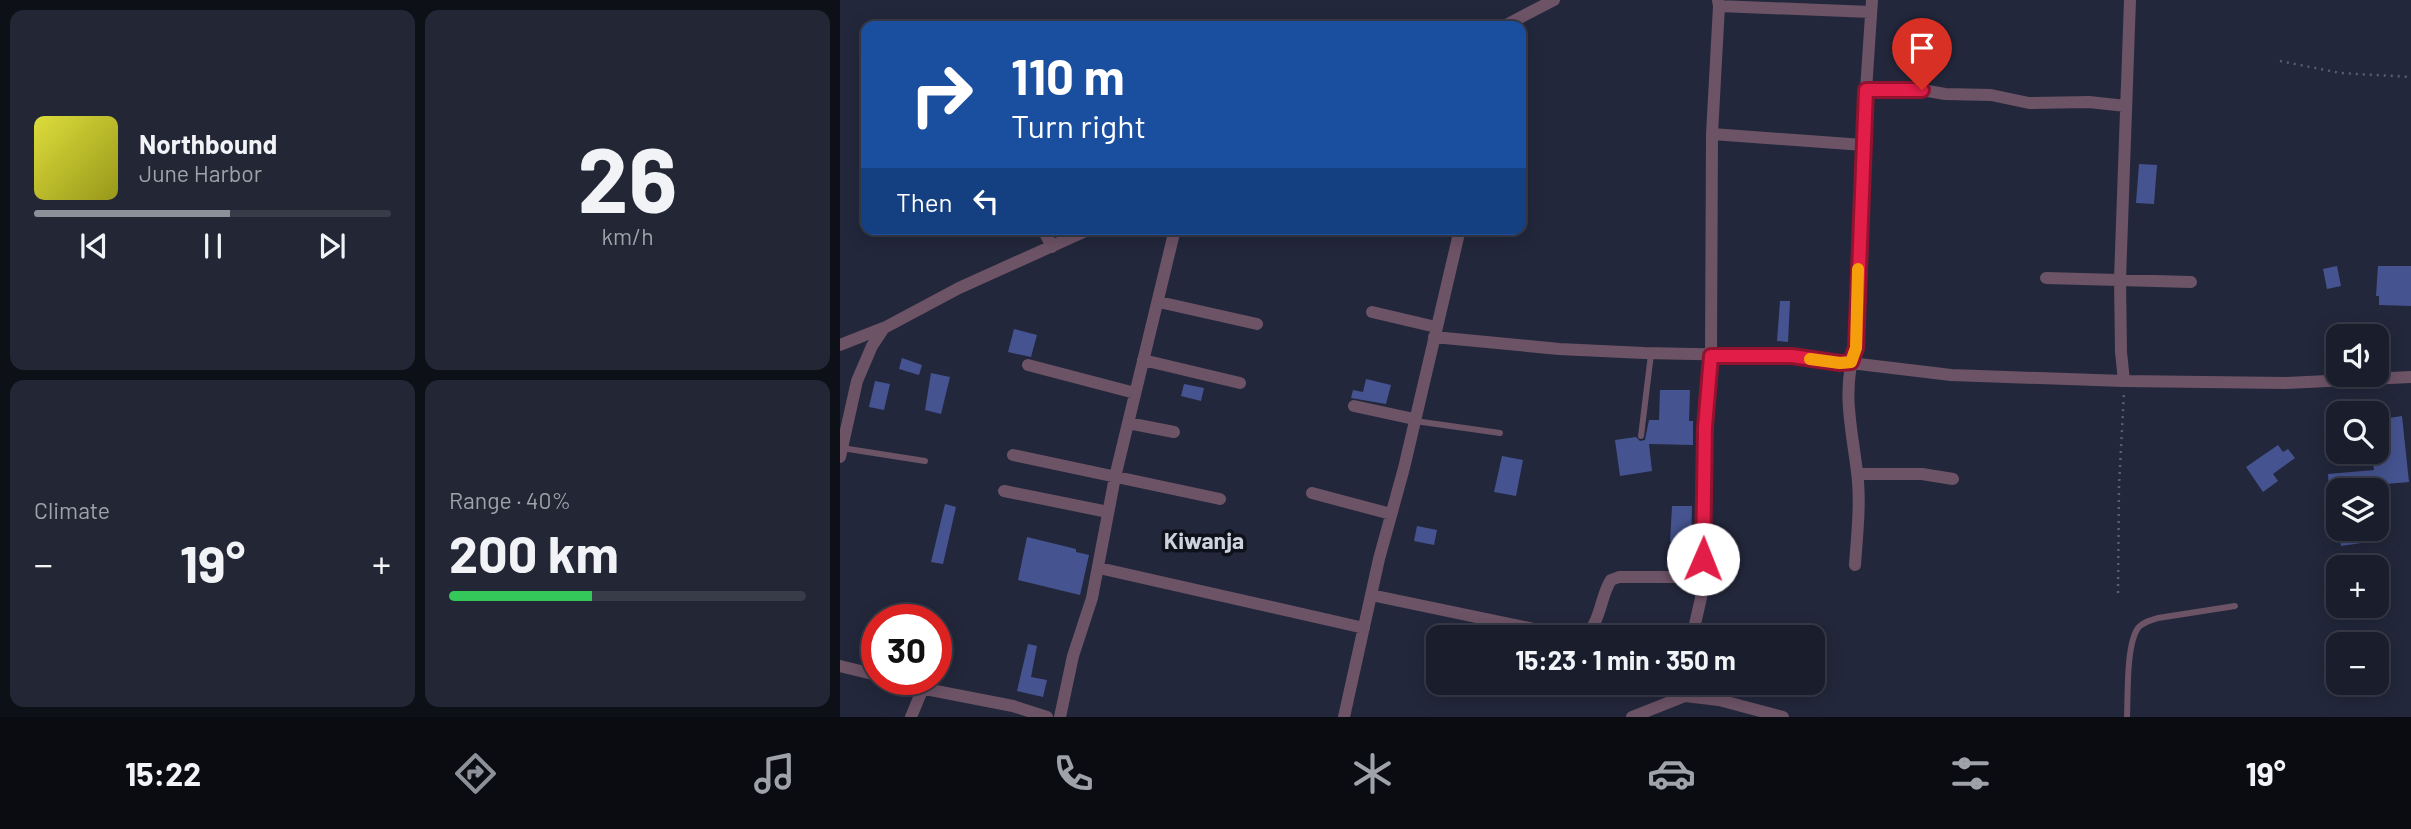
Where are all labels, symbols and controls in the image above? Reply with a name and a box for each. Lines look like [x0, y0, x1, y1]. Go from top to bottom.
pin [1892, 18, 1952, 90]
icon: arrive [1903, 29, 1941, 67]
text: 110 m [1011, 46, 1125, 105]
icon: right [896, 49, 987, 140]
text: Turn right [1011, 106, 1146, 144]
text: 26 [578, 122, 677, 231]
text: Northbound [139, 128, 277, 159]
text: June Harbor [139, 159, 262, 187]
icon: left [967, 182, 1005, 220]
text: Then [896, 186, 953, 217]
text: km/h [601, 222, 654, 250]
icon: previous [75, 227, 113, 265]
icon: pause [194, 227, 232, 265]
icon: next [313, 227, 351, 265]
map controls [2326, 324, 2389, 695]
button: sound [2326, 324, 2389, 387]
button: search [2326, 401, 2389, 464]
button: layers [2326, 478, 2389, 541]
text: Range · 40% [449, 486, 571, 514]
text: Climate [34, 496, 110, 524]
text: 200 km [449, 521, 619, 583]
position arrow [1666, 522, 1740, 596]
district label: Kiwanja [1164, 526, 1244, 554]
text: 19° [180, 531, 245, 593]
text: − [34, 540, 53, 586]
text: + [372, 540, 391, 586]
button: + [2326, 555, 2389, 618]
speed limit sign: 30 [861, 604, 952, 695]
button: − [2326, 632, 2389, 695]
text: 15:23 · 1 min · 350 m [1515, 644, 1736, 675]
icon: directions [451, 749, 500, 798]
icon: music [750, 749, 799, 798]
icon: phone [1049, 749, 1098, 798]
icon: climate [1348, 749, 1397, 798]
icon: car [1647, 749, 1696, 798]
icon: filters [1946, 749, 1995, 798]
text: 15:22 [125, 754, 201, 792]
text: 19° [2246, 754, 2286, 792]

